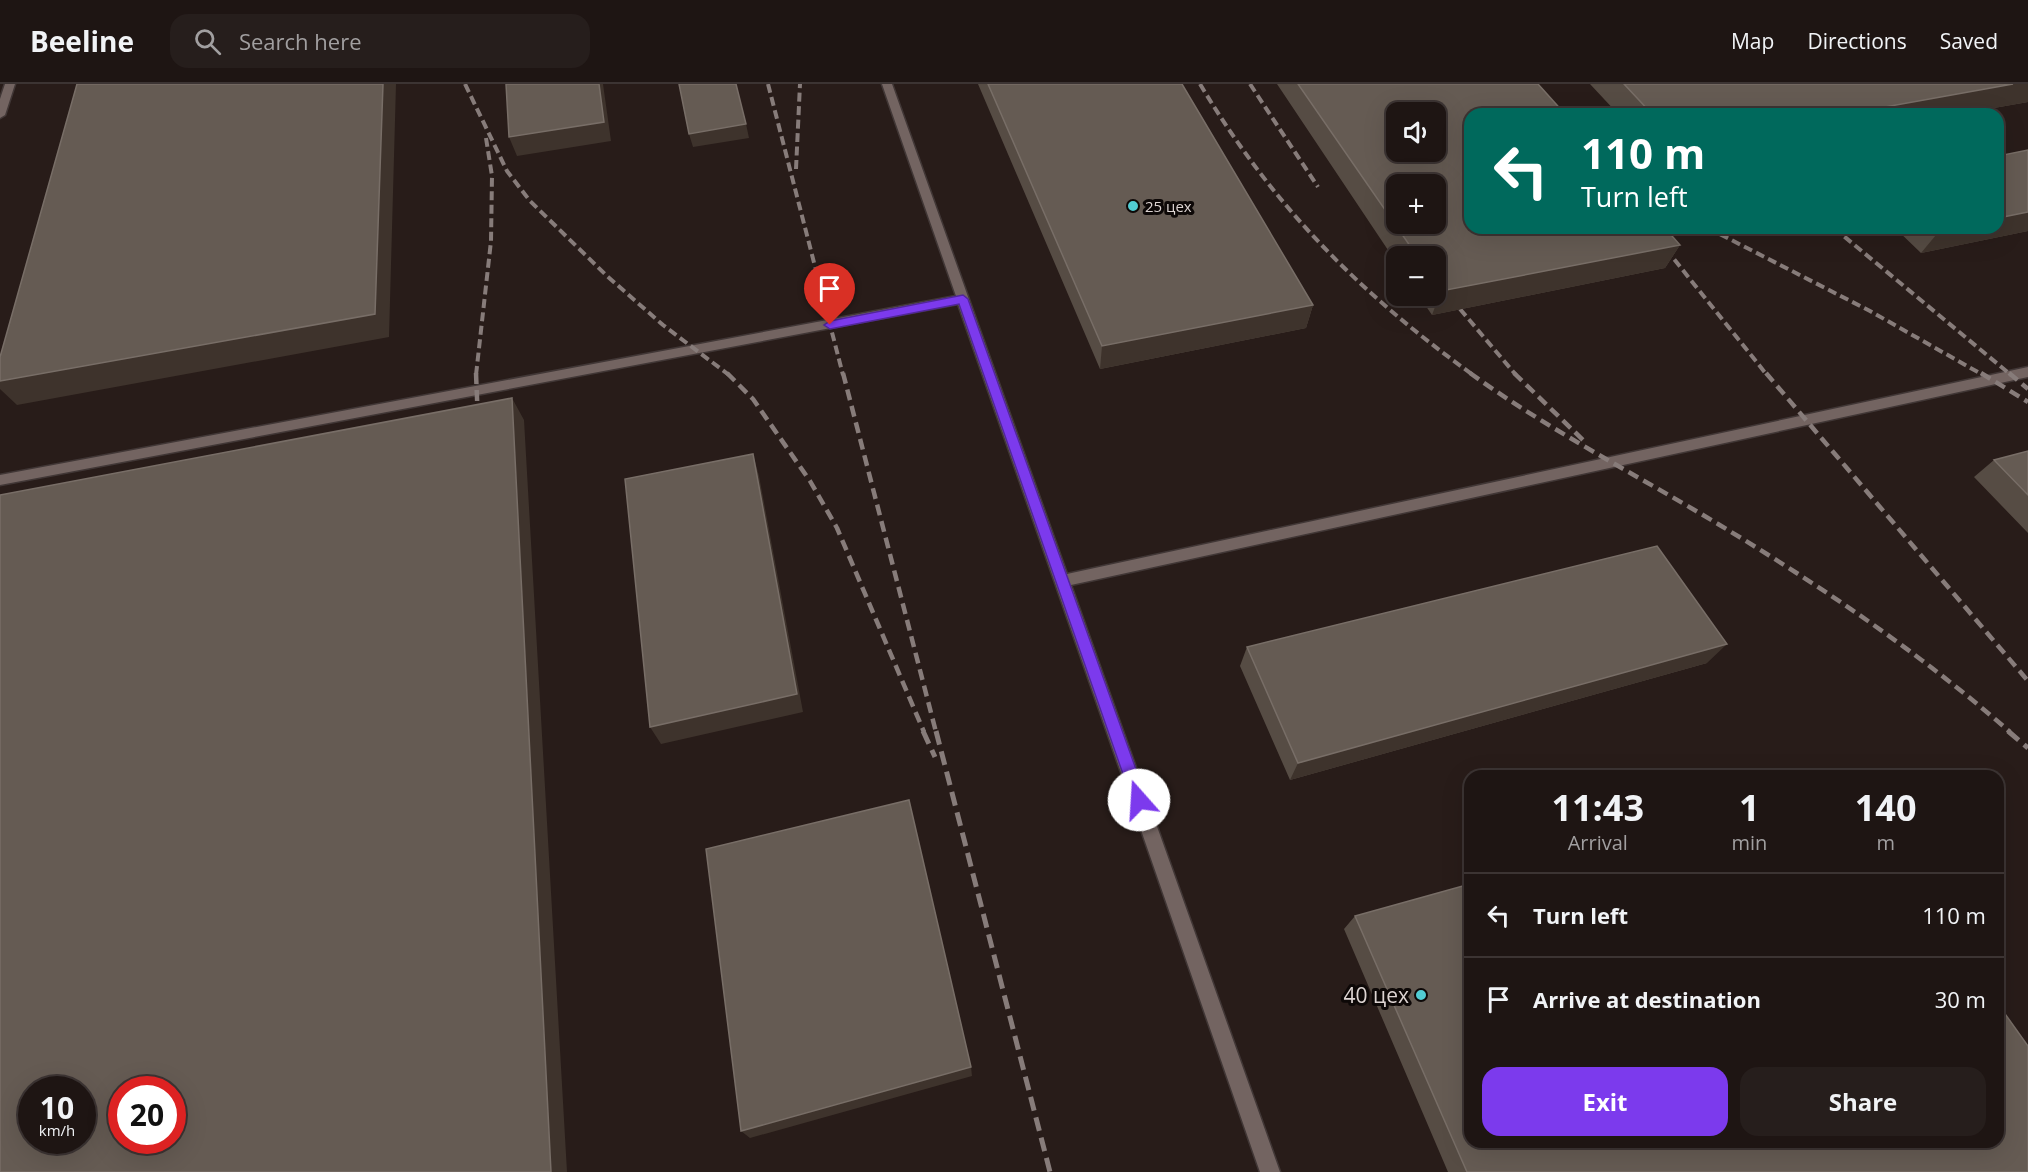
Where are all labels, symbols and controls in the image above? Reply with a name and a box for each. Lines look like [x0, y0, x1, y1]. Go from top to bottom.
search box [170, 14, 590, 68]
text: Beeline [30, 22, 134, 60]
icon: search [191, 25, 224, 58]
text: Search here [239, 26, 362, 56]
text: Map [1731, 27, 1774, 55]
text: Directions [1807, 27, 1907, 55]
text: Saved [1940, 27, 1998, 55]
map controls [1386, 102, 1446, 306]
button: sound [1386, 102, 1446, 162]
text: 110 m [1581, 124, 1705, 181]
icon: left [1482, 132, 1560, 210]
button: + [1386, 174, 1446, 234]
text: Turn left [1581, 178, 1688, 215]
place label: 25 цех [1145, 196, 1192, 216]
marker: 25 цех [1126, 199, 1140, 213]
button: − [1386, 246, 1446, 306]
pin [804, 263, 855, 325]
icon: arrive [813, 272, 846, 305]
position arrow [1107, 768, 1171, 832]
text: 11:43 [1551, 783, 1644, 832]
text: 1 [1739, 783, 1760, 832]
text: 140 [1855, 783, 1917, 832]
text: Arrival [1568, 829, 1628, 856]
text: min [1731, 829, 1767, 856]
text: m [1876, 829, 1895, 856]
icon: left [1482, 899, 1515, 932]
text: Turn left [1533, 900, 1628, 930]
text: 110 m [1922, 900, 1986, 930]
place label: 40 цех [1344, 981, 1409, 1009]
icon: arrive [1482, 983, 1515, 1016]
text: Arrive at destination [1533, 984, 1761, 1014]
text: 30 m [1935, 984, 1986, 1014]
marker: 40 цех [1414, 988, 1428, 1002]
button: Exit [1482, 1067, 1728, 1136]
button: Share [1740, 1067, 1986, 1136]
speed limit sign: 20 [108, 1076, 186, 1154]
text: 10 [40, 1087, 74, 1128]
text: km/h [39, 1120, 75, 1140]

